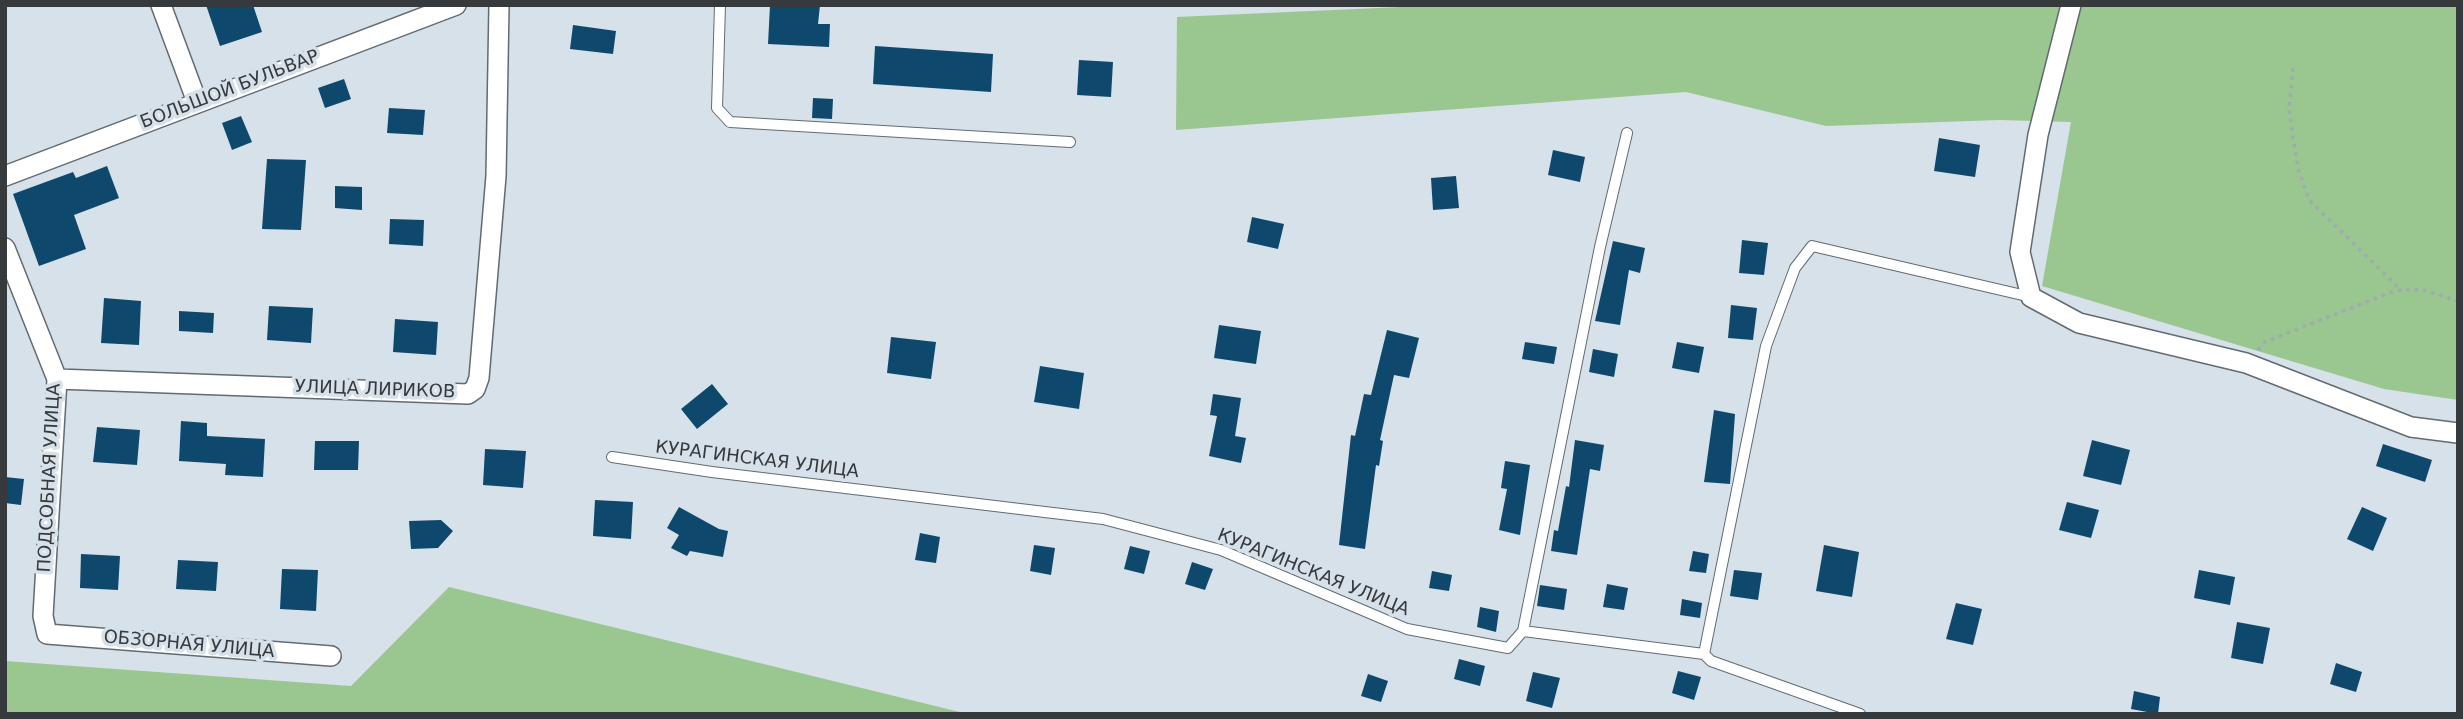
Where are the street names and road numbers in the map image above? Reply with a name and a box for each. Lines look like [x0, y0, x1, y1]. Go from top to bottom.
street label: БОЛЬШОЙ БУЛЬВАР [138, 46, 322, 134]
street label: УЛИЦА ЛИРИКОВ [294, 376, 456, 404]
street label: ПОДСОБНАЯ УЛИЦА [34, 383, 66, 573]
street label: КУРАГИНСКАЯ УЛИЦА [654, 437, 860, 483]
street label: КУРАГИНСКАЯ УЛИЦА [1214, 525, 1412, 621]
street label: ОБЗОРНАЯ УЛИЦА [103, 627, 275, 663]

